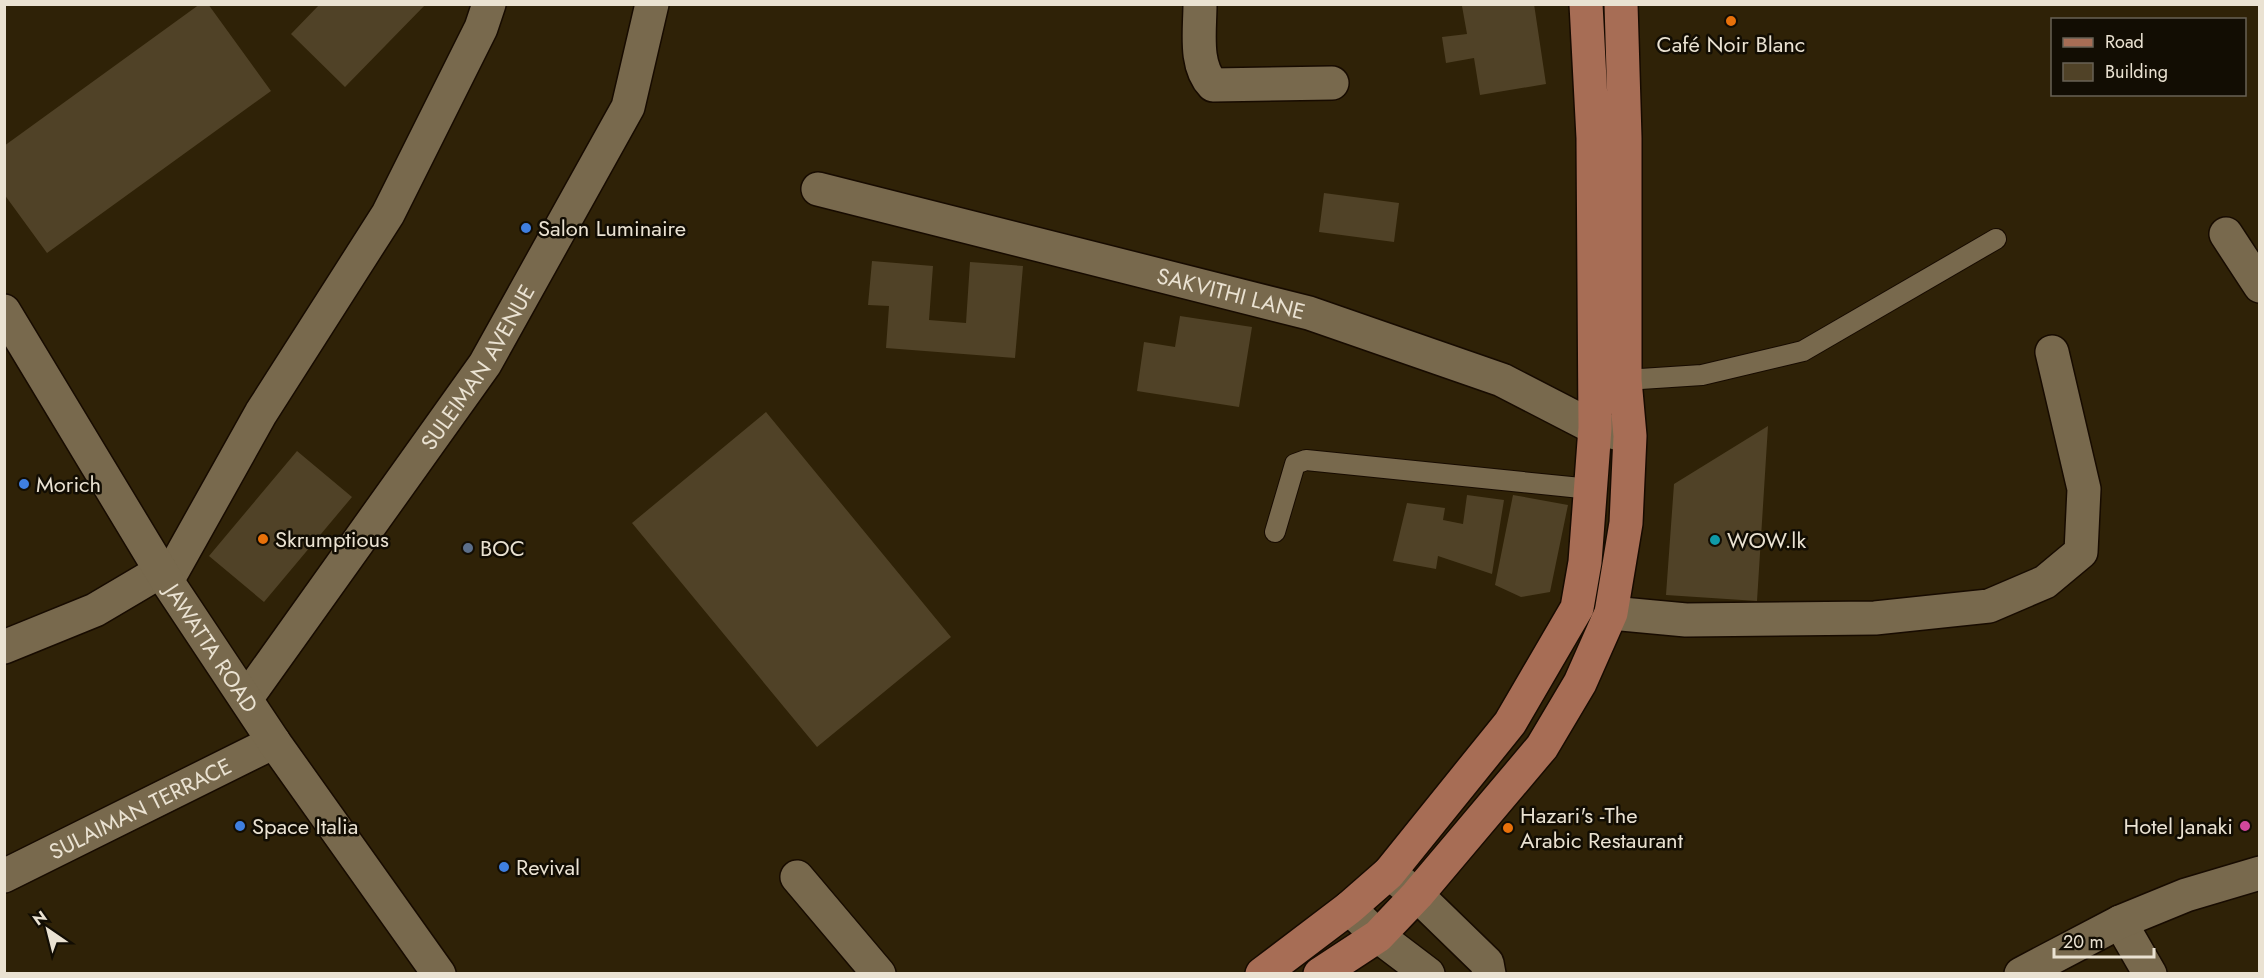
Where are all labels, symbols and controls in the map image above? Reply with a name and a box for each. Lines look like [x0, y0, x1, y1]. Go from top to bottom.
marker: Café Noir Blanc [1724, 14, 1738, 28]
legend [2051, 18, 2246, 96]
place label: Café Noir Blanc [1657, 28, 1805, 60]
text: Road [2105, 29, 2144, 55]
text: Building [2105, 59, 2168, 85]
place label: Salon Luminaire [538, 212, 686, 244]
marker: Salon Luminaire [519, 221, 533, 235]
street label: SAKVITHI LANE [1154, 259, 1309, 327]
street label: SULEIMAN AVENUE [413, 278, 542, 456]
place label: Morich [36, 468, 101, 500]
marker: Morich [17, 477, 31, 491]
place label: Skrumptious [275, 523, 389, 555]
place label: WOW.lk [1727, 524, 1806, 556]
marker: Skrumptious [256, 532, 270, 546]
place label: BOC [480, 532, 525, 564]
marker: WOW.lk [1708, 533, 1722, 547]
marker: BOC [461, 541, 475, 555]
street label: JAWATTA ROAD [155, 575, 266, 719]
street label: SULAIMAN TERRACE [43, 750, 237, 867]
place label: Hazari's -The Arabic Restaurant [1520, 799, 1684, 856]
place label: Space Italia [252, 810, 358, 842]
place label: Hotel Janaki [2124, 810, 2233, 842]
marker: Space Italia [233, 819, 247, 833]
marker: Hotel Janaki [2238, 819, 2252, 833]
marker: Hazari's -The Arabic Restaurant [1501, 821, 1515, 835]
place label: Revival [516, 851, 580, 883]
marker: Revival [497, 860, 511, 874]
north arrow [18, 900, 78, 960]
text: N [28, 905, 51, 931]
scale bar [2054, 921, 2154, 959]
text: 20 m [2063, 929, 2103, 955]

